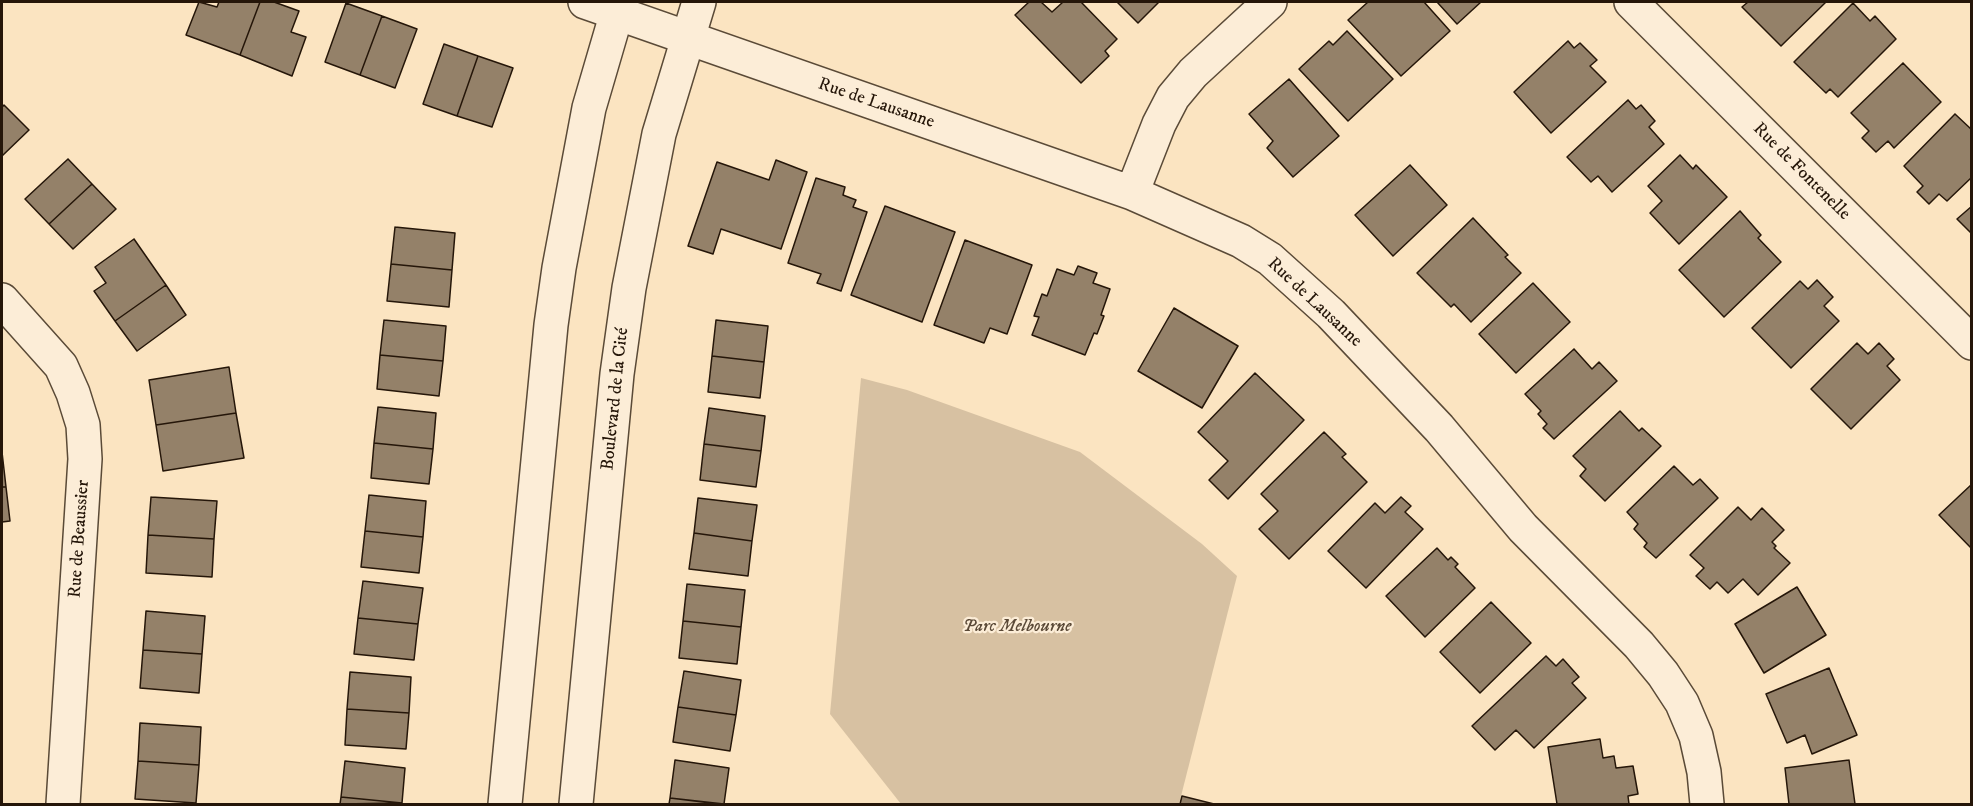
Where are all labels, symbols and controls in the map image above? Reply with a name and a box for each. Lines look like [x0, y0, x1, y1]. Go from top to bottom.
street label: Rue de Lausanne [815, 74, 937, 134]
street label: Rue de Fontenelle [1748, 119, 1854, 225]
street label: Rue de Lausanne [1262, 254, 1366, 352]
street label: Boulevard de la Cité [598, 326, 634, 472]
street label: Rue de Beaussier [65, 479, 95, 599]
park label: Parc Melbourne [963, 616, 1071, 638]

